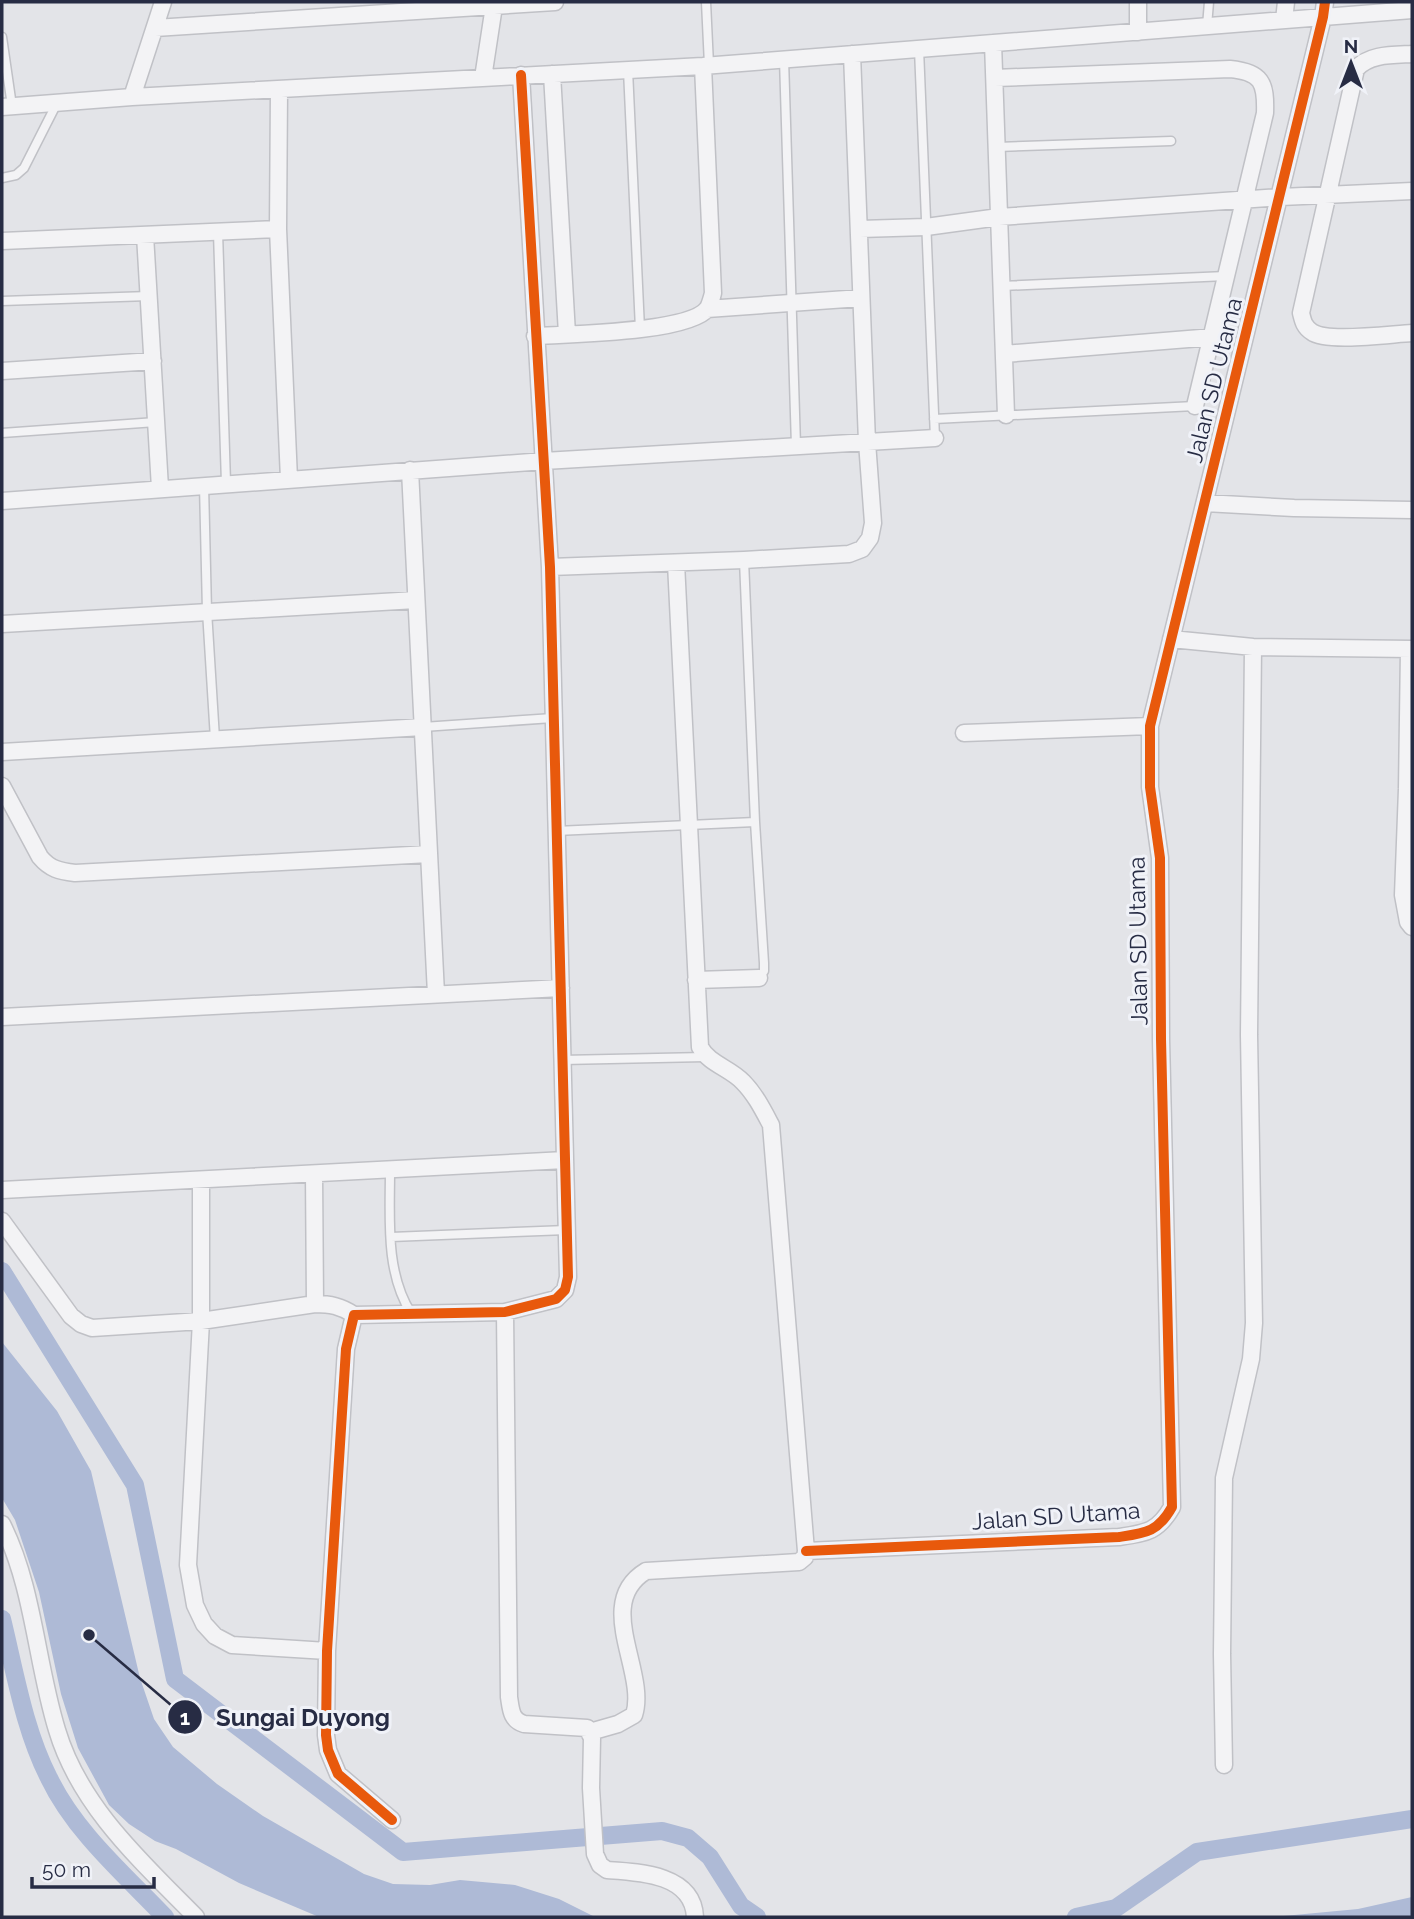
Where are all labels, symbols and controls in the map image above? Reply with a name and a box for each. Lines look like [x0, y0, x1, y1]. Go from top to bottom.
north arrow [1316, 28, 1386, 98]
text: N [1344, 35, 1358, 57]
street label: Jalan SD Utama [1180, 295, 1247, 465]
street label: Jalan SD Utama [1123, 856, 1152, 1026]
street label: Jalan SD Utama [971, 1496, 1141, 1535]
callout: Sungai Duyong [167, 1695, 404, 1740]
text: Sungai Duyong [216, 1703, 390, 1732]
text: 1 [180, 1705, 190, 1730]
scale bar [32, 1846, 154, 1890]
text: 50 m [42, 1857, 91, 1882]

